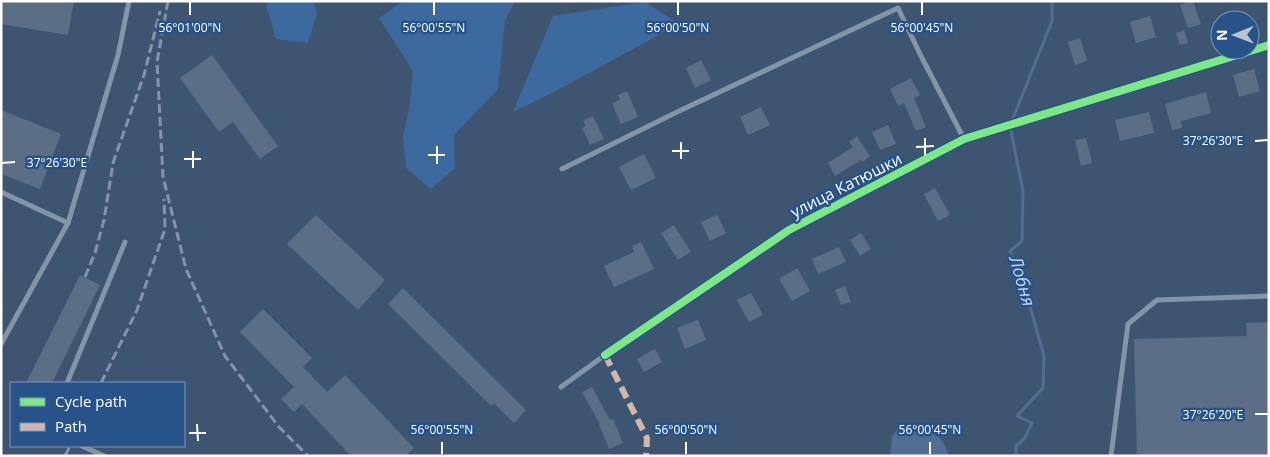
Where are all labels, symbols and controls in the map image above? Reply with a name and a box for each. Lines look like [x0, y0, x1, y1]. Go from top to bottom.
north arrow [1210, 10, 1260, 60]
text: 56°01'00"N [159, 19, 221, 36]
text: 56°00'55"N [403, 19, 465, 36]
text: 56°00'50"N [647, 19, 709, 36]
text: 56°00'45"N [891, 19, 953, 36]
text: N [1212, 29, 1231, 41]
text: 37°26'30"E [1183, 132, 1243, 149]
street label: улица Катюшки [786, 147, 906, 223]
text: 37°26'30"E [27, 154, 87, 171]
water label: Лобня [1004, 252, 1042, 309]
legend [10, 382, 185, 447]
text: Cycle path [55, 391, 127, 411]
text: 37°26'20"E [1183, 406, 1243, 423]
text: Path [55, 416, 87, 436]
text: 56°00'55"N [411, 421, 473, 438]
text: 56°00'50"N [655, 421, 717, 438]
text: 56°00'45"N [899, 421, 961, 438]

